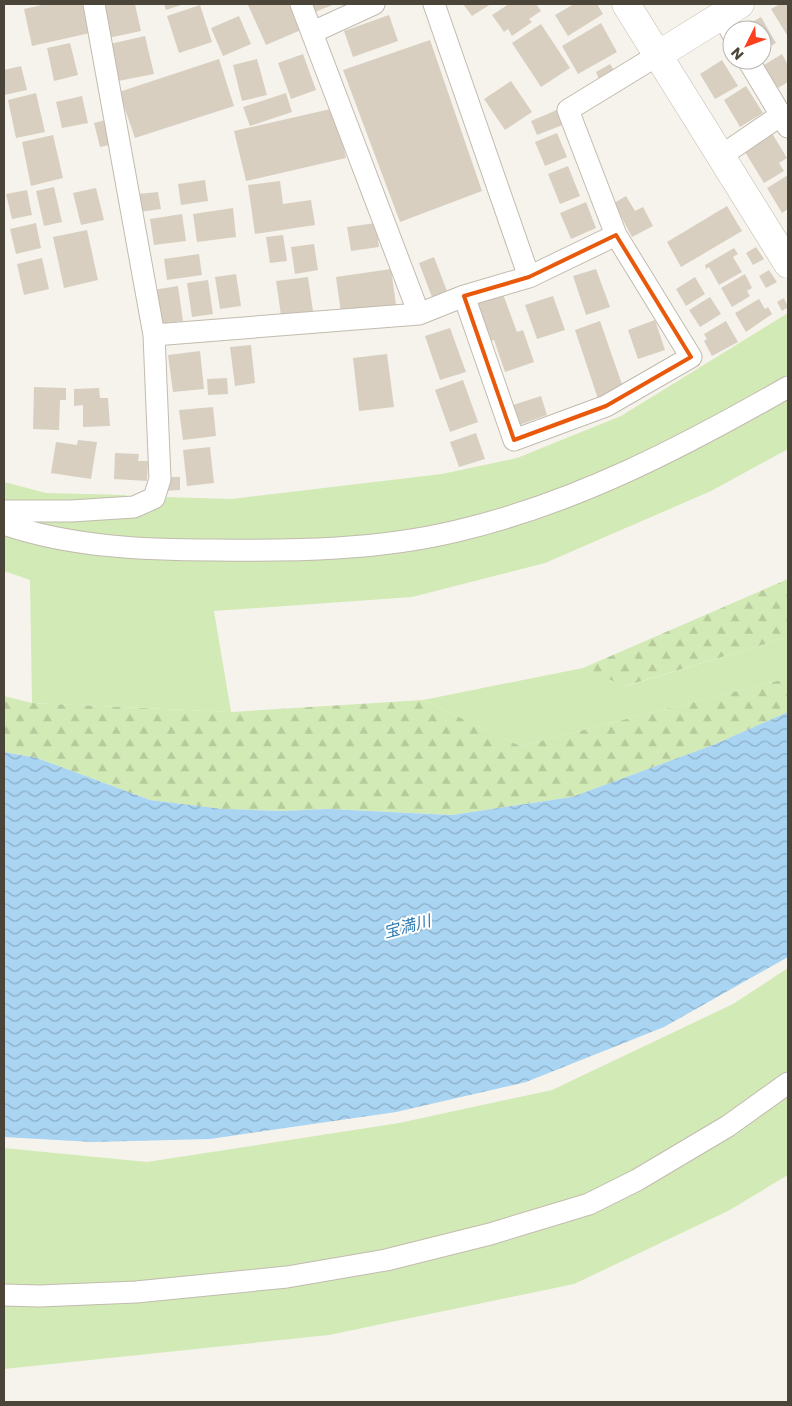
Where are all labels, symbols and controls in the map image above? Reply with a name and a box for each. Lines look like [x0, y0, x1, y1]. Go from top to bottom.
north arrow [722, 20, 772, 70]
text: N [726, 43, 748, 64]
water label: 宝満川 [381, 909, 435, 944]

